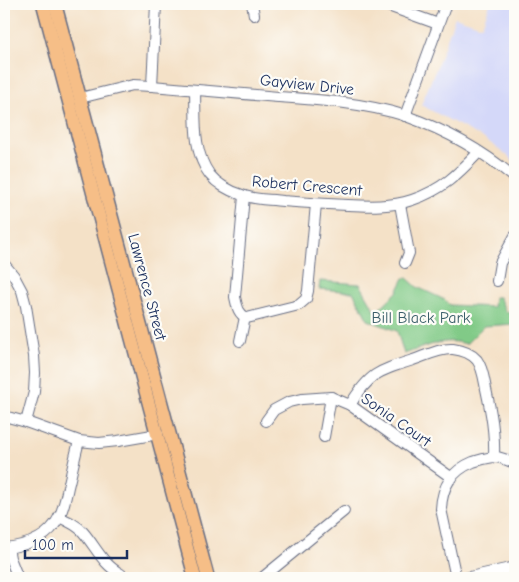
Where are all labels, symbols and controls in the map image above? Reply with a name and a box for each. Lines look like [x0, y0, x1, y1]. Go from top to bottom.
street label: Gayview Drive [259, 71, 355, 99]
street label: Robert Crescent [251, 172, 363, 200]
street label: Lawrence Street [124, 232, 170, 343]
park label: Bill Black Park [371, 309, 471, 327]
street label: Sonia Court [358, 389, 435, 451]
scale bar [25, 527, 128, 559]
text: 100 m [32, 536, 74, 554]

